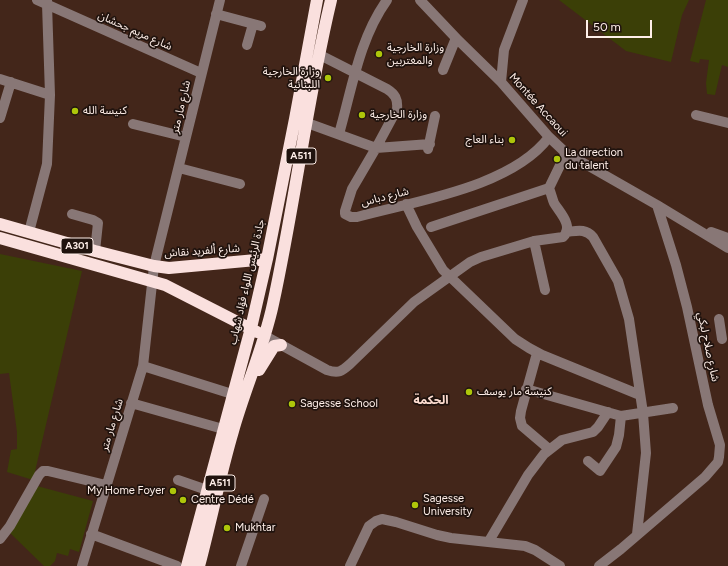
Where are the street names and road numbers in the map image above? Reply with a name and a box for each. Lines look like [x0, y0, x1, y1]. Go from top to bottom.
street label: شارع مريم جحشان [96, 9, 174, 53]
street label: Montée Accaoui [506, 71, 570, 139]
street label: شارع مار متر [168, 79, 194, 135]
road number: A511 [286, 148, 316, 164]
street label: شارع دباس [360, 185, 410, 209]
street label: جادة الرئيس اللواء فؤاد شهاب [226, 218, 268, 346]
road number: A301 [61, 238, 93, 254]
street label: شارع ألفريد نقاش [164, 242, 240, 260]
street label: شارع صلاح لبكي [694, 311, 722, 383]
street label: شارع مار متر [98, 397, 126, 453]
road number: A511 [205, 475, 235, 491]

